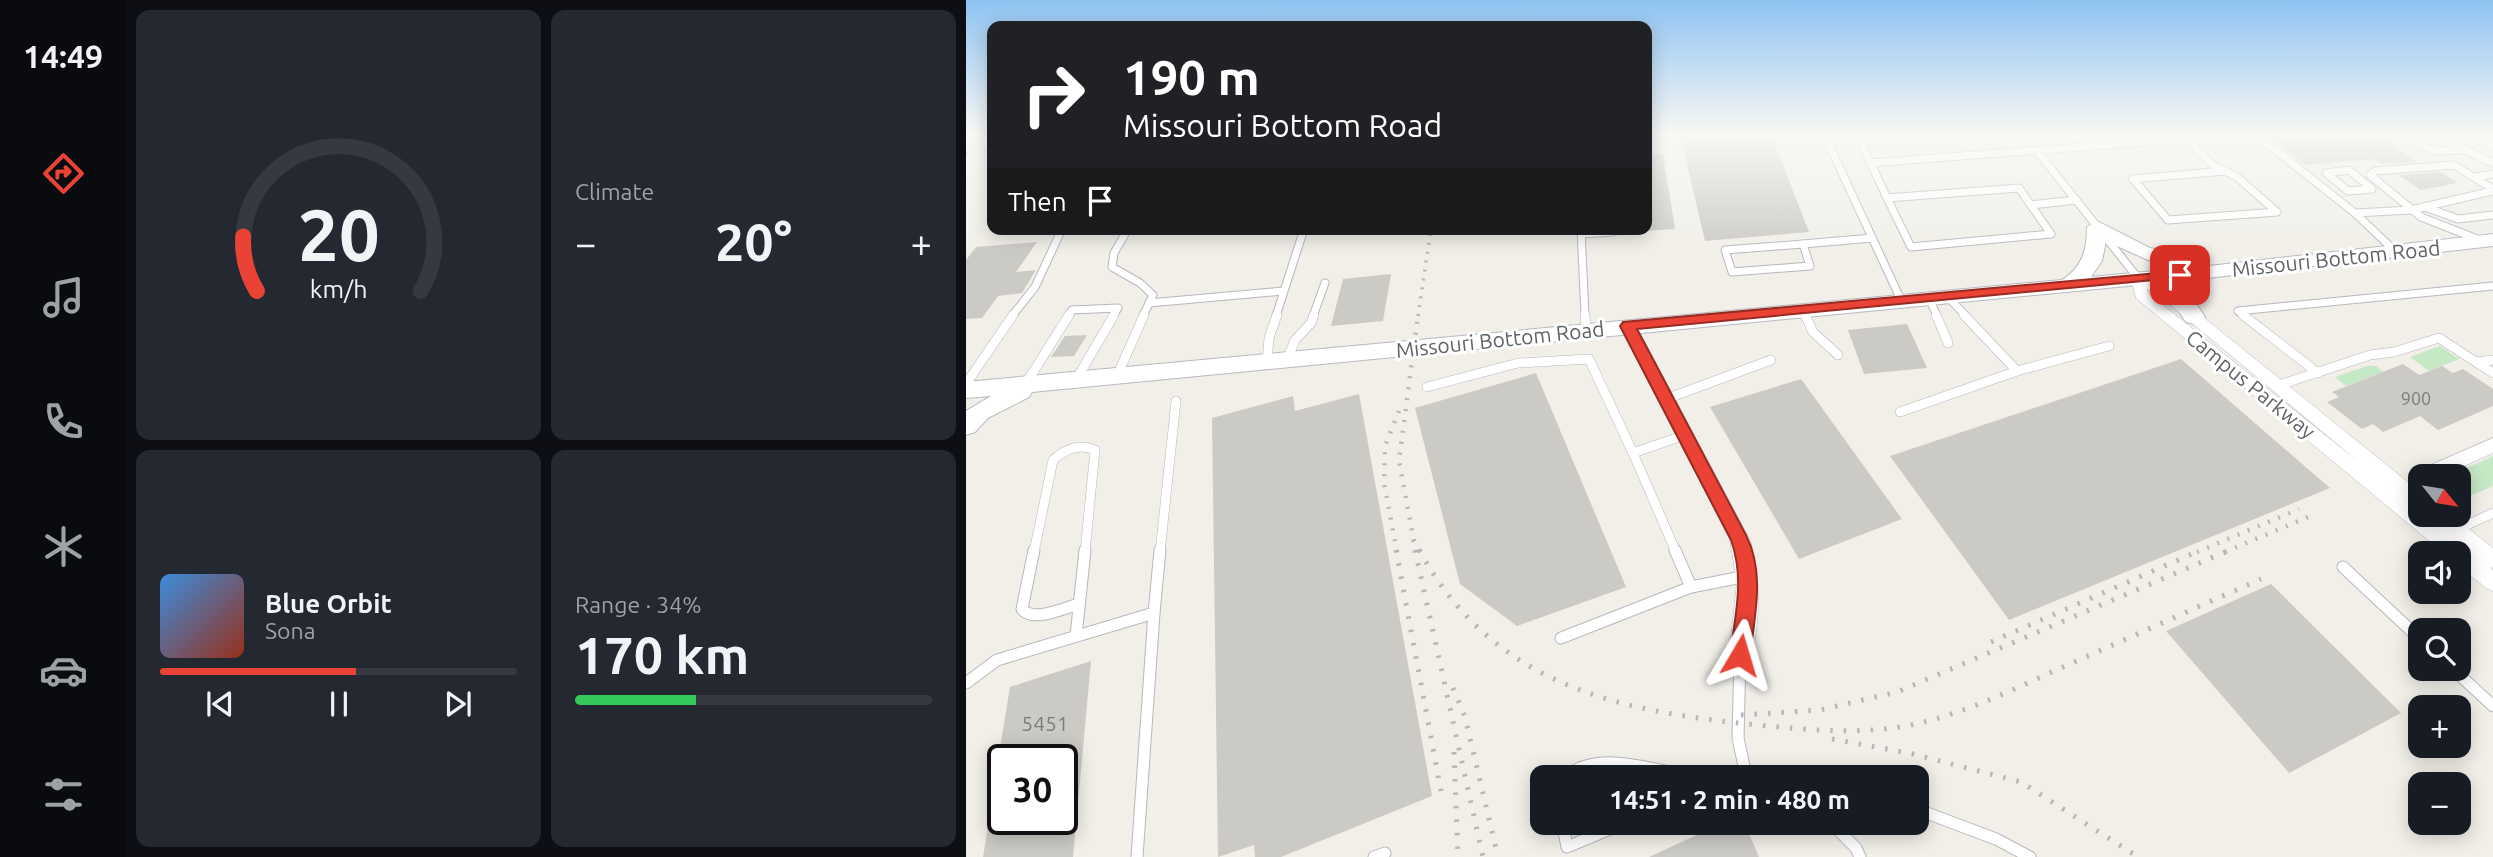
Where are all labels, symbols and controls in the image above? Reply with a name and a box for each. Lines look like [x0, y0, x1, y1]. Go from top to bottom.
text: 14:49 [23, 38, 103, 74]
icon: right [1008, 49, 1099, 140]
text: 190 m [1123, 49, 1260, 104]
text: Missouri Bottom Road [1123, 107, 1442, 143]
icon: directions [39, 149, 88, 198]
text: Climate [575, 179, 654, 204]
icon: arrive [1081, 182, 1119, 220]
text: Then [1008, 187, 1067, 216]
text: 20 [297, 193, 380, 275]
text: 20° [715, 213, 792, 271]
text: − [575, 222, 596, 264]
text: + [911, 222, 932, 264]
street label: Missouri Bottom Road [2231, 235, 2441, 281]
pin [2150, 245, 2210, 305]
icon: arrive [2161, 256, 2199, 294]
icon: music [39, 273, 88, 322]
text: km/h [310, 275, 367, 303]
street label: Missouri Bottom Road [1395, 316, 1605, 362]
street label: Campus Parkway [2182, 325, 2320, 443]
house number: 900 [2401, 388, 2431, 408]
icon: phone [39, 397, 88, 446]
north arrow [2408, 464, 2471, 527]
map controls [2408, 464, 2471, 835]
icon: climate [39, 522, 88, 571]
button: sound [2408, 541, 2471, 604]
text: Blue Orbit [265, 589, 392, 618]
text: Range · 34% [575, 592, 702, 617]
text: Sona [265, 618, 315, 643]
position arrow [1703, 618, 1777, 692]
button: search [2408, 618, 2471, 681]
text: 170 km [575, 626, 749, 684]
icon: car [39, 646, 88, 695]
icon: previous [201, 685, 239, 723]
icon: pause [320, 685, 358, 723]
icon: next [439, 685, 477, 723]
button: + [2408, 695, 2471, 758]
house number: 5451 [1021, 711, 1069, 735]
speed limit sign: 30 [987, 744, 1078, 835]
icon: filters [39, 770, 88, 819]
button: − [2408, 772, 2471, 835]
text: 14:51 · 2 min · 480 m [1609, 785, 1850, 814]

